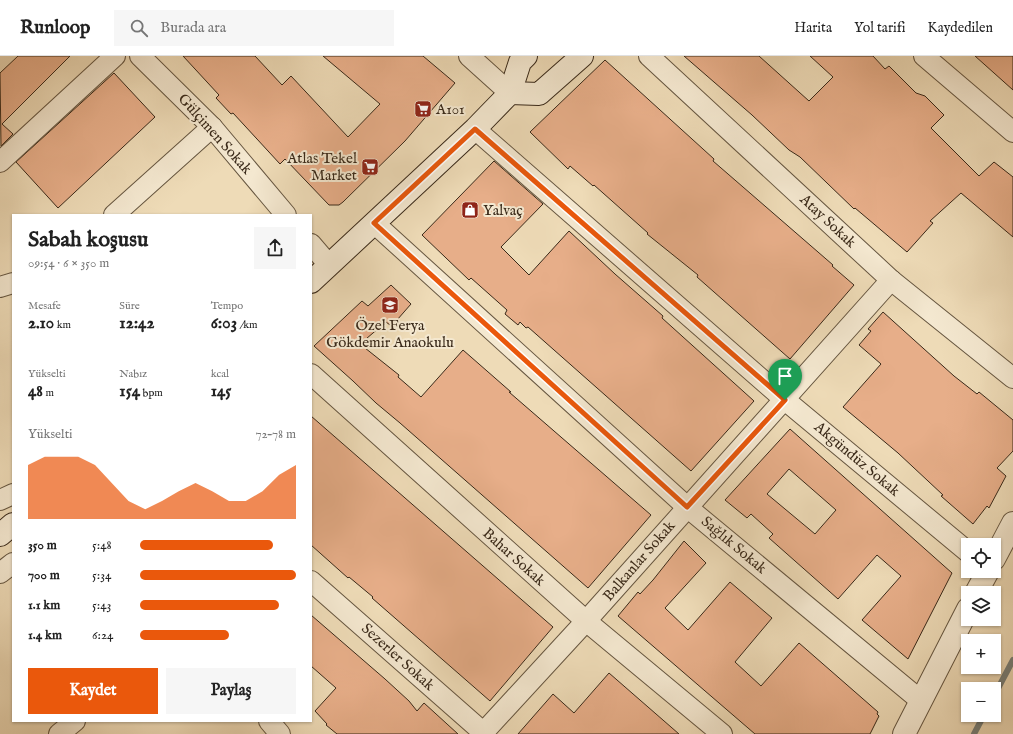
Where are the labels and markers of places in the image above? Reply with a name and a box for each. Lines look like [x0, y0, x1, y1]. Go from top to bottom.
supermarket icon: A101 [413, 99, 433, 119]
place label: A101 [435, 100, 465, 119]
place label: Atlas Tekel Market [286, 149, 358, 185]
supermarket icon: Atlas Tekel Market [360, 157, 380, 177]
shop icon: Yalvaç [460, 200, 480, 220]
place label: Yalvaç [483, 201, 523, 220]
school or university icon: Özel Ferya Gökdemir Anaokulu [380, 295, 400, 315]
place label: Özel Ferya Gökdemir Anaokulu [326, 316, 454, 352]
pin [768, 359, 802, 400]

